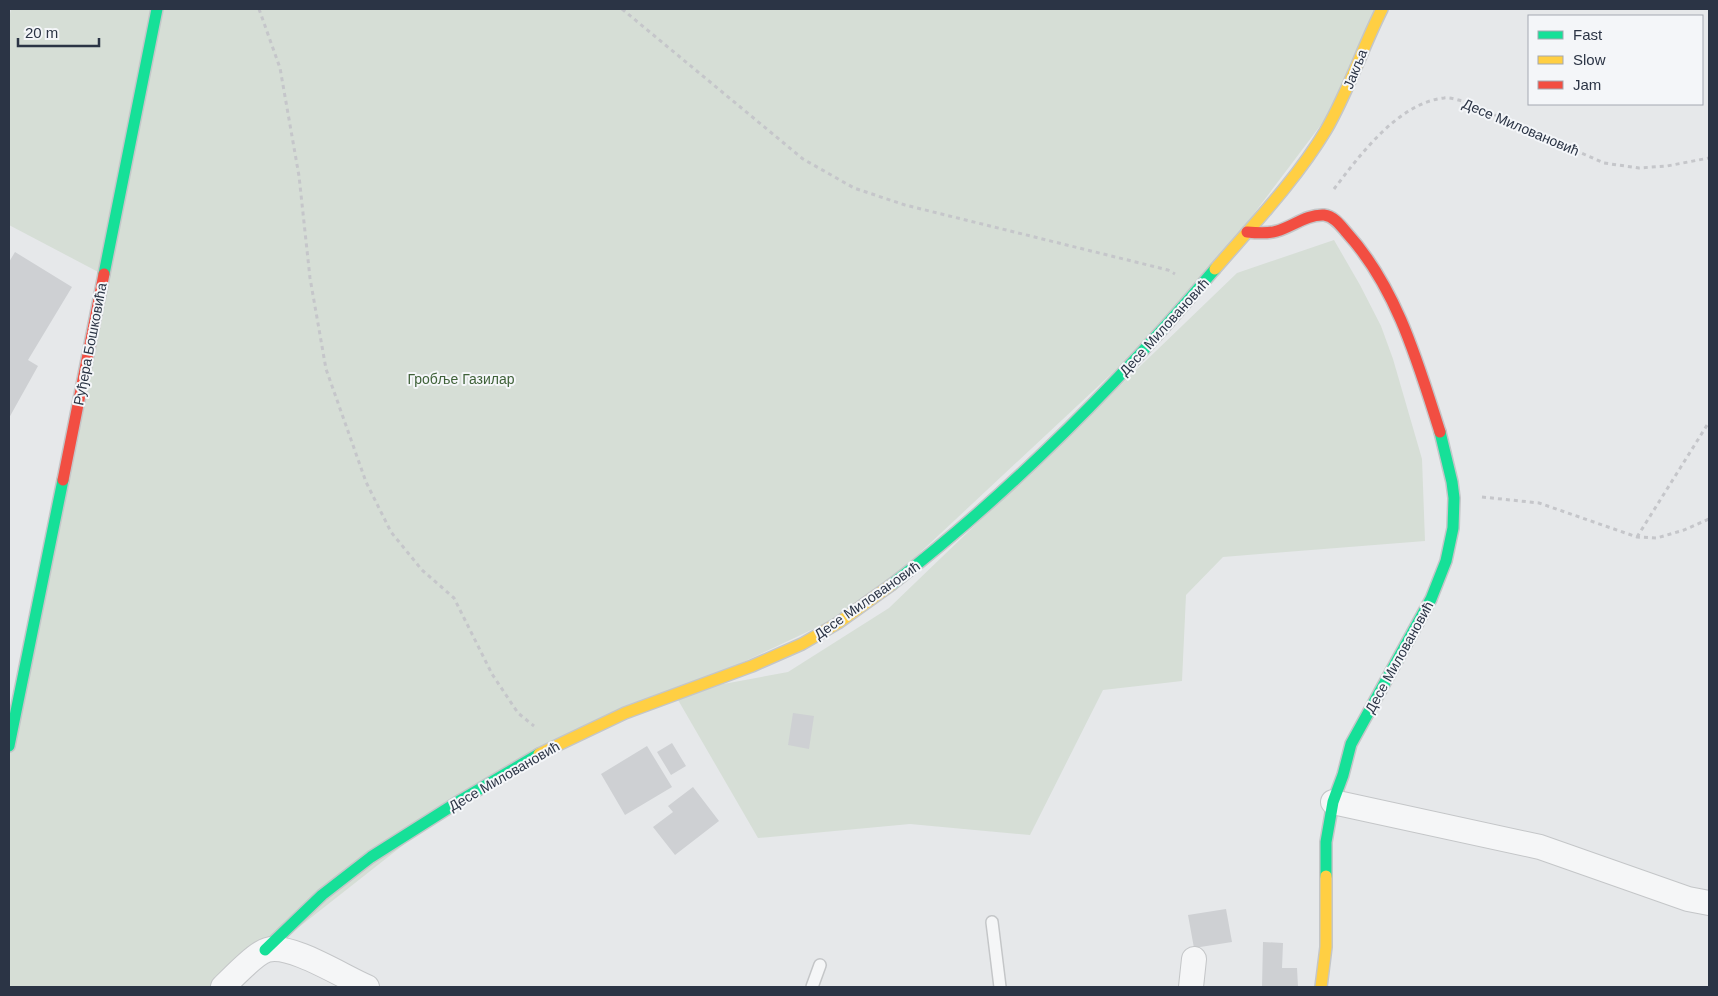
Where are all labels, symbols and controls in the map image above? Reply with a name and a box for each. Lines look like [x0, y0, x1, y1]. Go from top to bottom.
scale bar [18, 15, 99, 47]
legend [1528, 15, 1703, 105]
text: 20 m [25, 24, 58, 41]
text: Fast [1573, 26, 1603, 43]
street label: Јакља [1340, 47, 1370, 91]
text: Slow [1573, 51, 1606, 68]
text: Jam [1573, 76, 1601, 93]
street label: Десе Миловановић [1460, 95, 1582, 159]
street label: Десе Миловановић [1116, 275, 1212, 379]
street label: Руђера Бошковића [70, 281, 110, 407]
park label: Гробље Газилар [407, 371, 515, 387]
street label: Десе Миловановић [811, 558, 923, 642]
street label: Десе Миловановић [1362, 598, 1436, 716]
street label: Десе Миловановић [446, 738, 562, 814]

